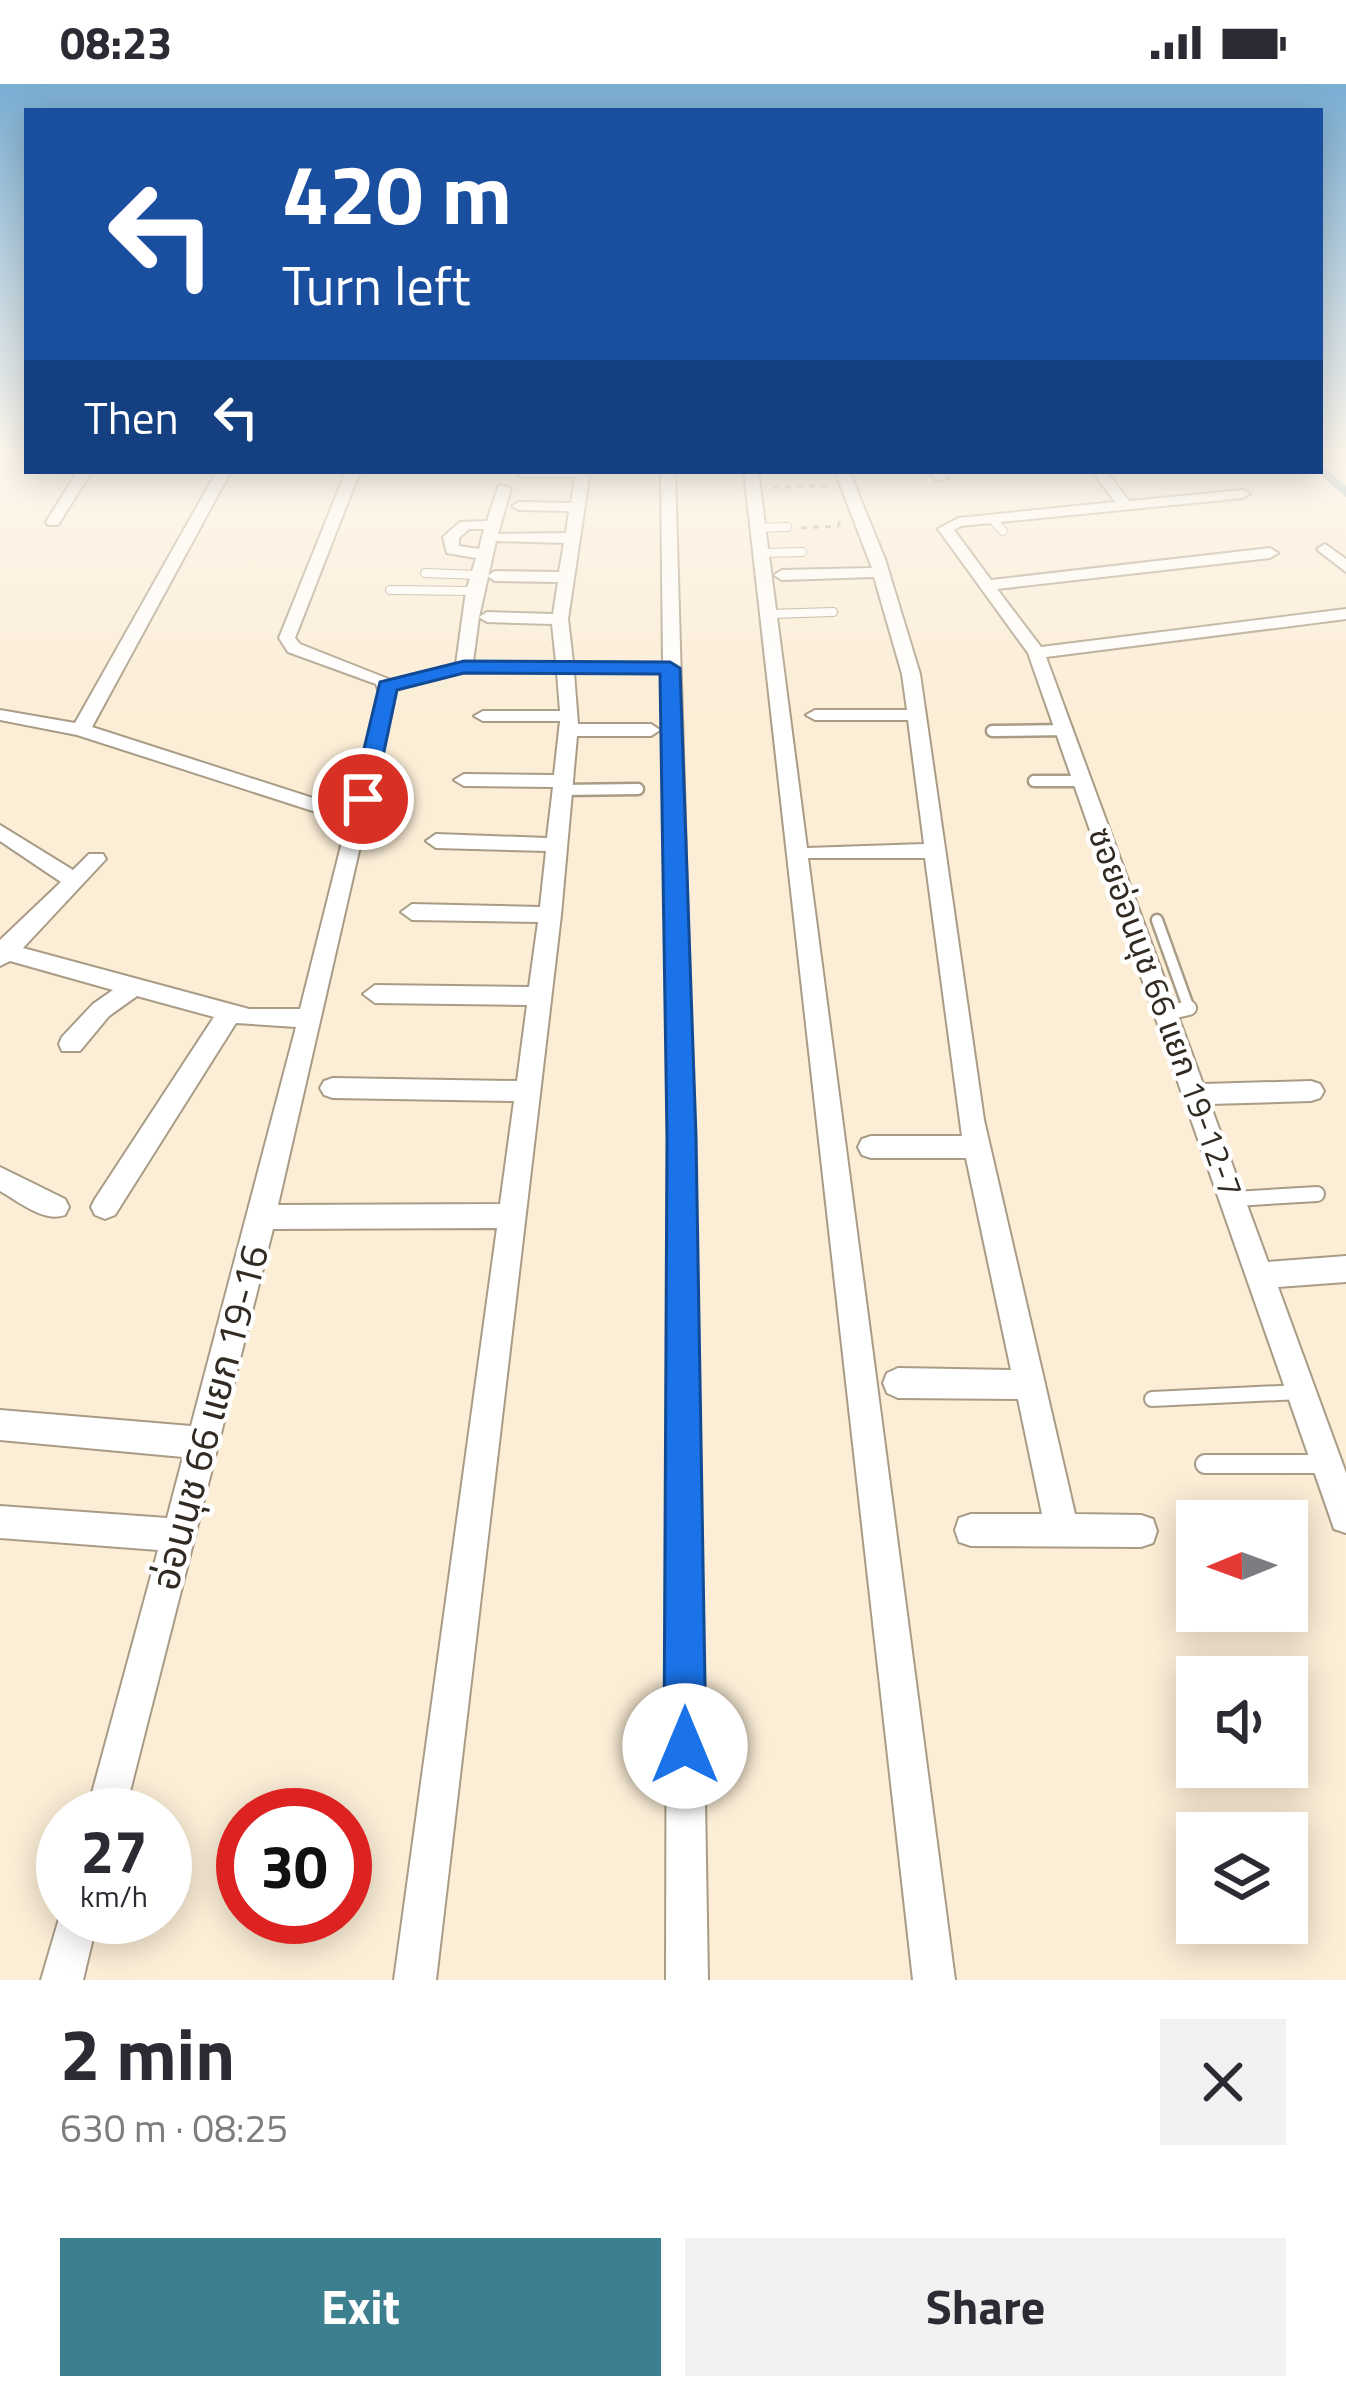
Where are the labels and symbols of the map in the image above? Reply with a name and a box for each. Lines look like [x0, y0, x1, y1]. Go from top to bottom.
pin [312, 748, 414, 850]
street label: ซอยอ่อนนุช 66 แยก 19-12-7 [1076, 820, 1256, 1204]
street label: อ่อนนุช 66 แยก 19-16 [135, 1238, 283, 1596]
north arrow [1176, 1500, 1308, 1632]
position arrow [622, 1683, 748, 1809]
speed limit sign: 30 [216, 1788, 372, 1944]

